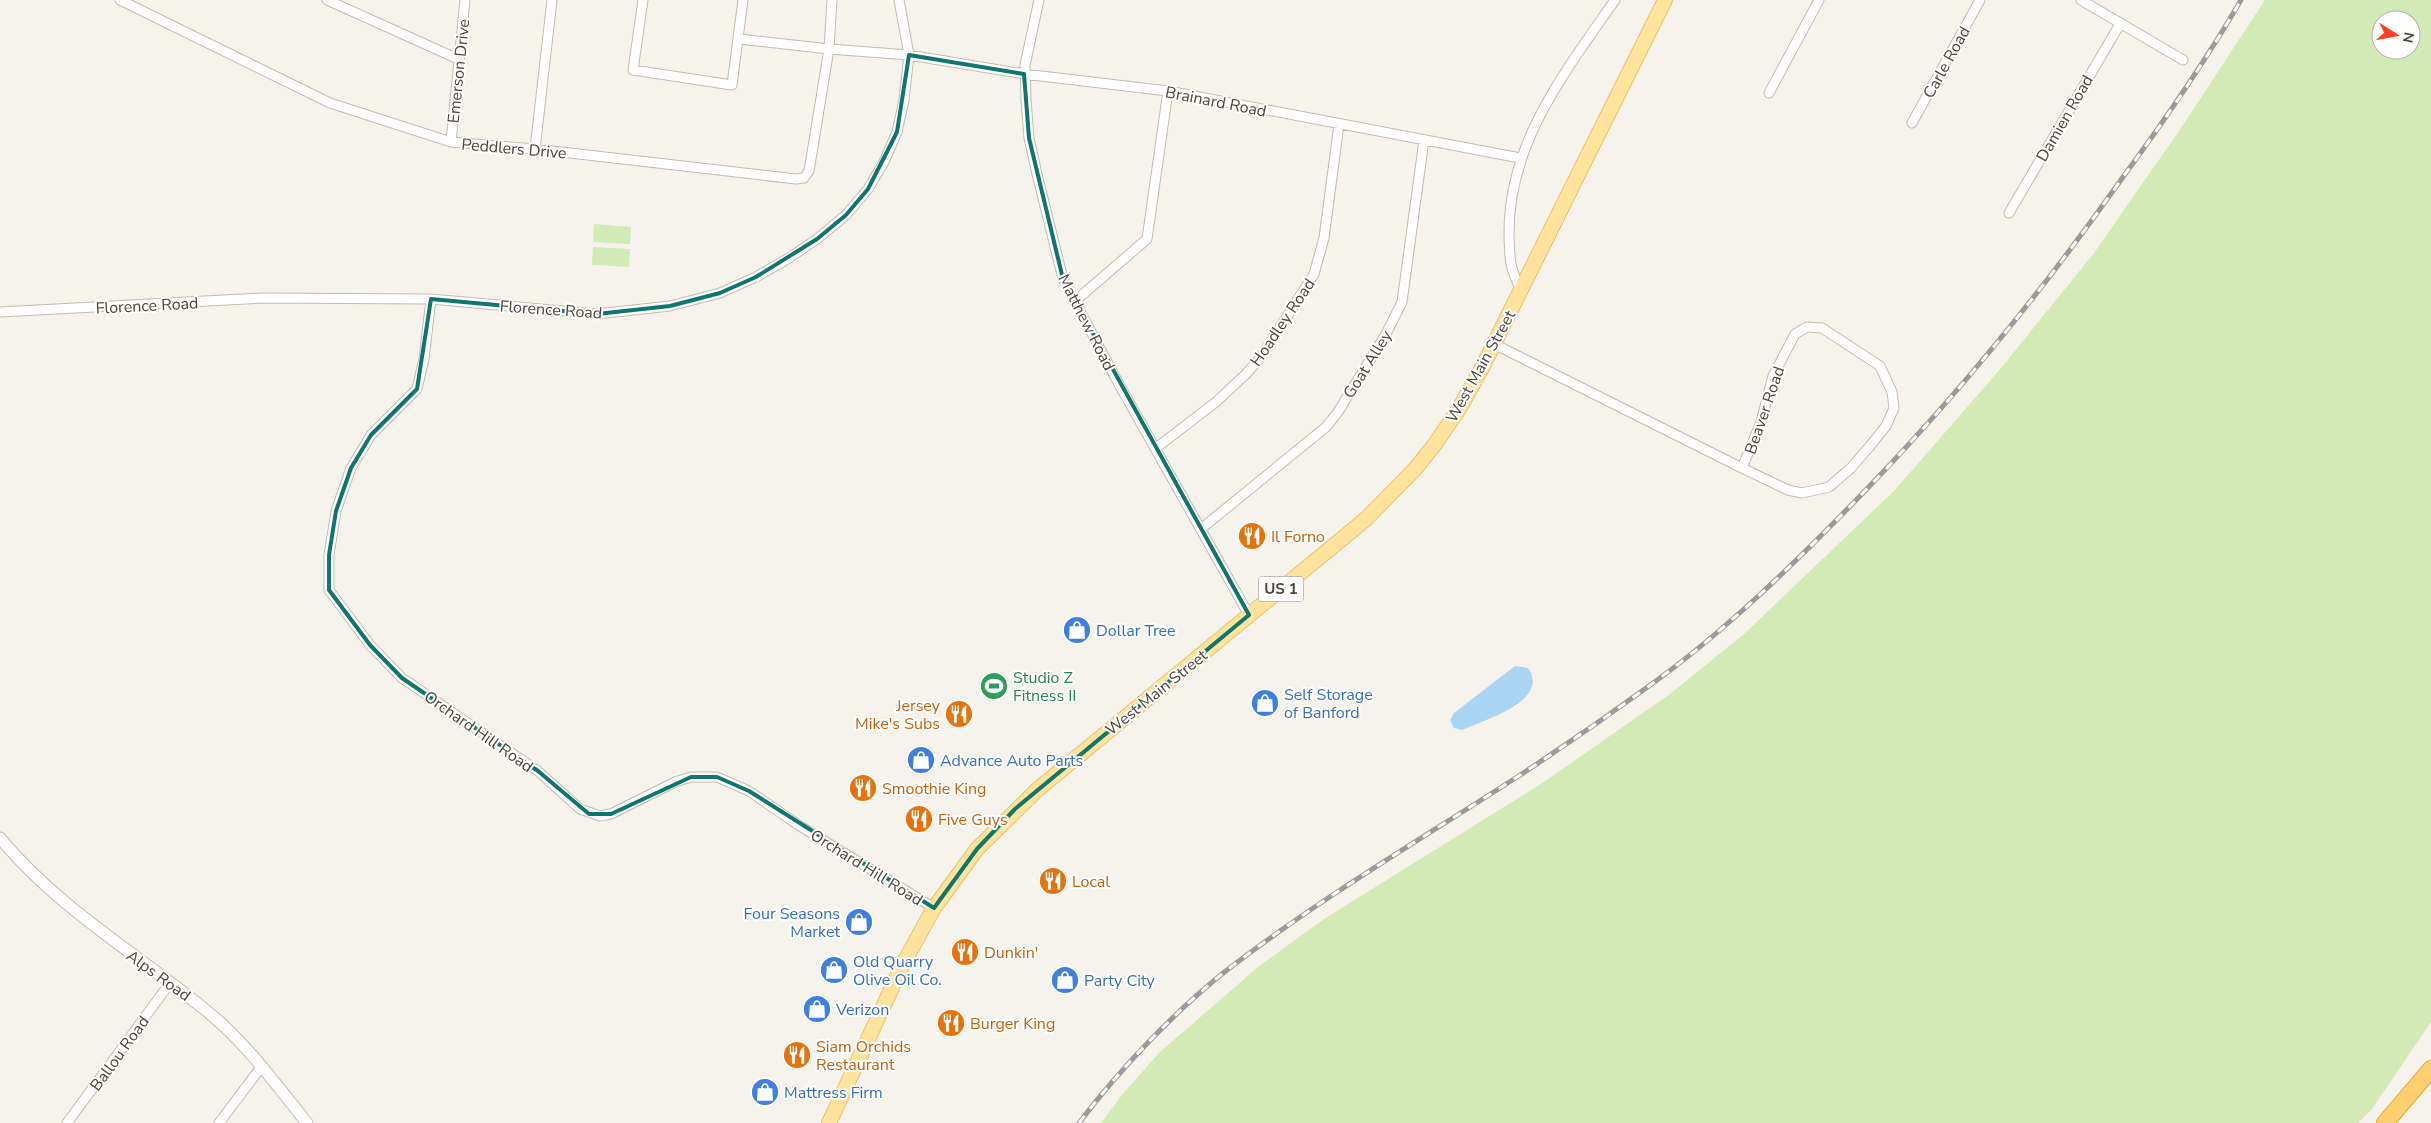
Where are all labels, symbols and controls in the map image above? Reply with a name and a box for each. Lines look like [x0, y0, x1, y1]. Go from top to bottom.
north arrow [2371, 10, 2421, 60]
street label: Emerson Drive [443, 18, 475, 124]
street label: Carle Road [1918, 23, 1976, 102]
text: N [2398, 30, 2419, 44]
street label: Damien Road [2031, 71, 2099, 166]
street label: Brainard Road [1163, 81, 1268, 123]
street label: Peddlers Drive [460, 133, 567, 165]
street label: Matthew Road [1052, 270, 1120, 374]
street label: Hoadley Road [1245, 274, 1320, 371]
street label: Florence Road [95, 292, 199, 320]
street label: Florence Road [499, 295, 603, 325]
street label: West Main Street [1441, 306, 1521, 427]
street label: Goat Alley [1338, 326, 1398, 403]
street label: Beaver Road [1740, 364, 1790, 457]
restaurant icon: Il Forno [1237, 521, 1267, 551]
place label: Il Forno [1271, 526, 1325, 548]
road number: US 1 [1258, 576, 1304, 602]
shop icon: Dollar Tree [1062, 615, 1092, 645]
place label: Dollar Tree [1096, 620, 1176, 642]
street label: West Main Street [1101, 645, 1213, 741]
place label: Studio Z Fitness II [1013, 667, 1076, 707]
sports icon: Studio Z Fitness II [979, 671, 1009, 701]
place label: Self Storage of Banford [1284, 684, 1373, 724]
street label: Orchard Hill Road [419, 686, 537, 778]
shop icon: Self Storage of Banford [1250, 688, 1280, 718]
place label: Jersey Mike's Subs [855, 695, 941, 735]
restaurant icon: Jersey Mike's Subs [944, 699, 974, 729]
shop icon: Advance Auto Parts [906, 745, 936, 775]
place label: Advance Auto Parts [940, 750, 1083, 772]
restaurant icon: Smoothie King [848, 773, 878, 803]
place label: Smoothie King [882, 778, 986, 800]
restaurant icon: Five Guys [904, 804, 934, 834]
place label: Five Guys [938, 809, 1008, 831]
street label: Orchard Hill Road [806, 824, 927, 911]
restaurant icon: Local [1038, 866, 1068, 896]
place label: Local [1072, 871, 1110, 893]
place label: Four Seasons Market [744, 903, 840, 943]
shop icon: Four Seasons Market [844, 907, 874, 937]
restaurant icon: Dunkin' [950, 937, 980, 967]
place label: Dunkin' [984, 942, 1038, 964]
street label: Alps Road [122, 945, 195, 1007]
place label: Old Quarry Olive Oil Co. [853, 951, 942, 991]
shop icon: Old Quarry Olive Oil Co. [819, 955, 849, 985]
shop icon: Party City [1050, 965, 1080, 995]
place label: Party City [1084, 970, 1156, 992]
shop icon: Verizon [802, 994, 832, 1024]
place label: Verizon [835, 999, 889, 1021]
restaurant icon: Burger King [936, 1008, 966, 1038]
street label: Ballou Road [85, 1012, 155, 1096]
place label: Burger King [970, 1013, 1055, 1035]
place label: Siam Orchids Restaurant [816, 1036, 911, 1076]
restaurant icon: Siam Orchids Restaurant [782, 1040, 812, 1070]
shop icon: Mattress Firm [750, 1077, 780, 1107]
place label: Mattress Firm [784, 1082, 883, 1104]

